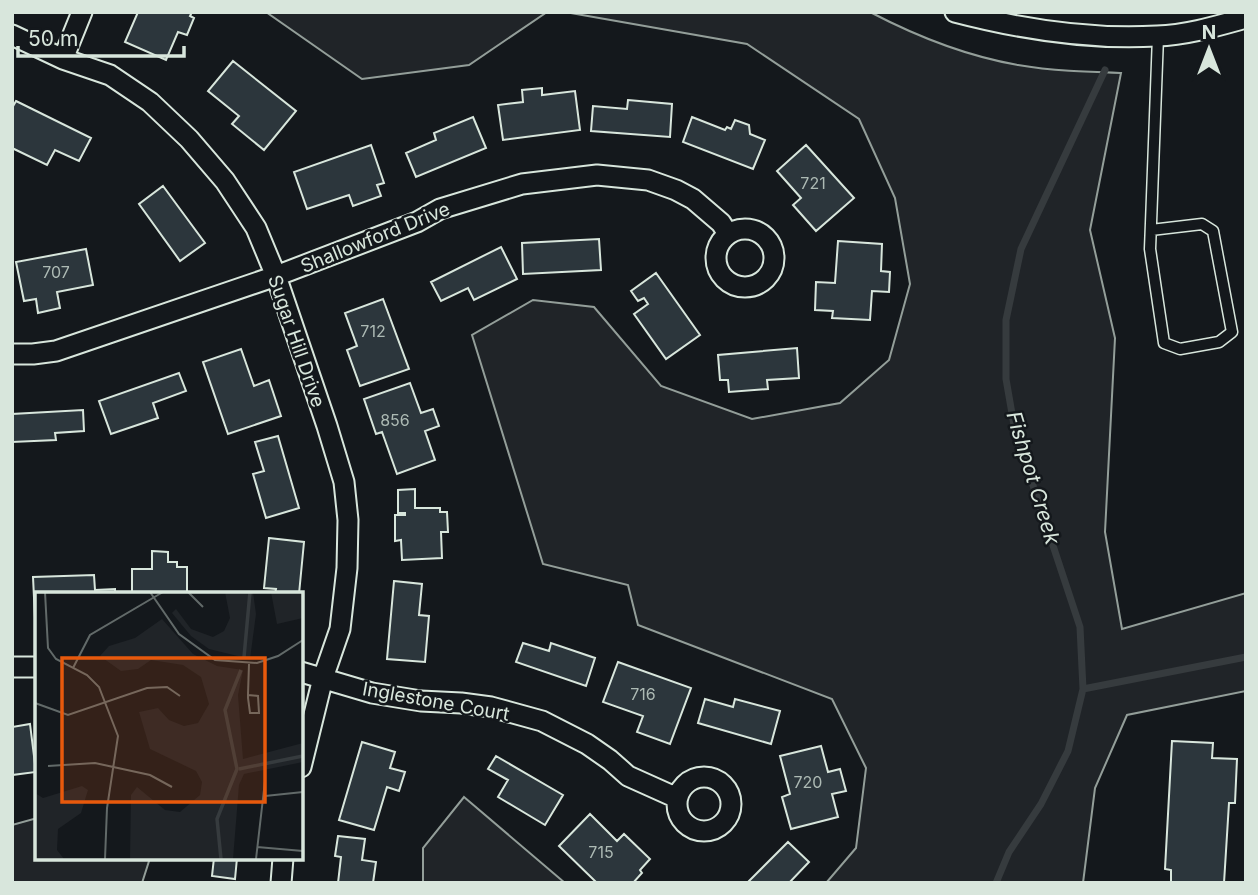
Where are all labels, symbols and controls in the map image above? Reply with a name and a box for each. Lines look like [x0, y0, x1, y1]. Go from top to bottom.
scale bar [18, 14, 184, 58]
north arrow [1174, 14, 1244, 84]
text: N [1202, 21, 1216, 44]
text: 50 m [28, 26, 78, 51]
house number: 721 [800, 173, 826, 193]
street label: Shallowford Drive [297, 197, 453, 278]
house number: 707 [42, 262, 70, 282]
street label: Sugar Hill Drive [263, 272, 330, 410]
house number: 712 [360, 321, 386, 341]
water label: Fishpot Creek [1001, 408, 1066, 548]
house number: 856 [380, 410, 410, 430]
inset map [35, 592, 303, 860]
street label: Inglestone Court [361, 677, 511, 726]
house number: 716 [630, 684, 656, 704]
house number: 720 [794, 772, 822, 792]
house number: 715 [588, 842, 614, 862]

